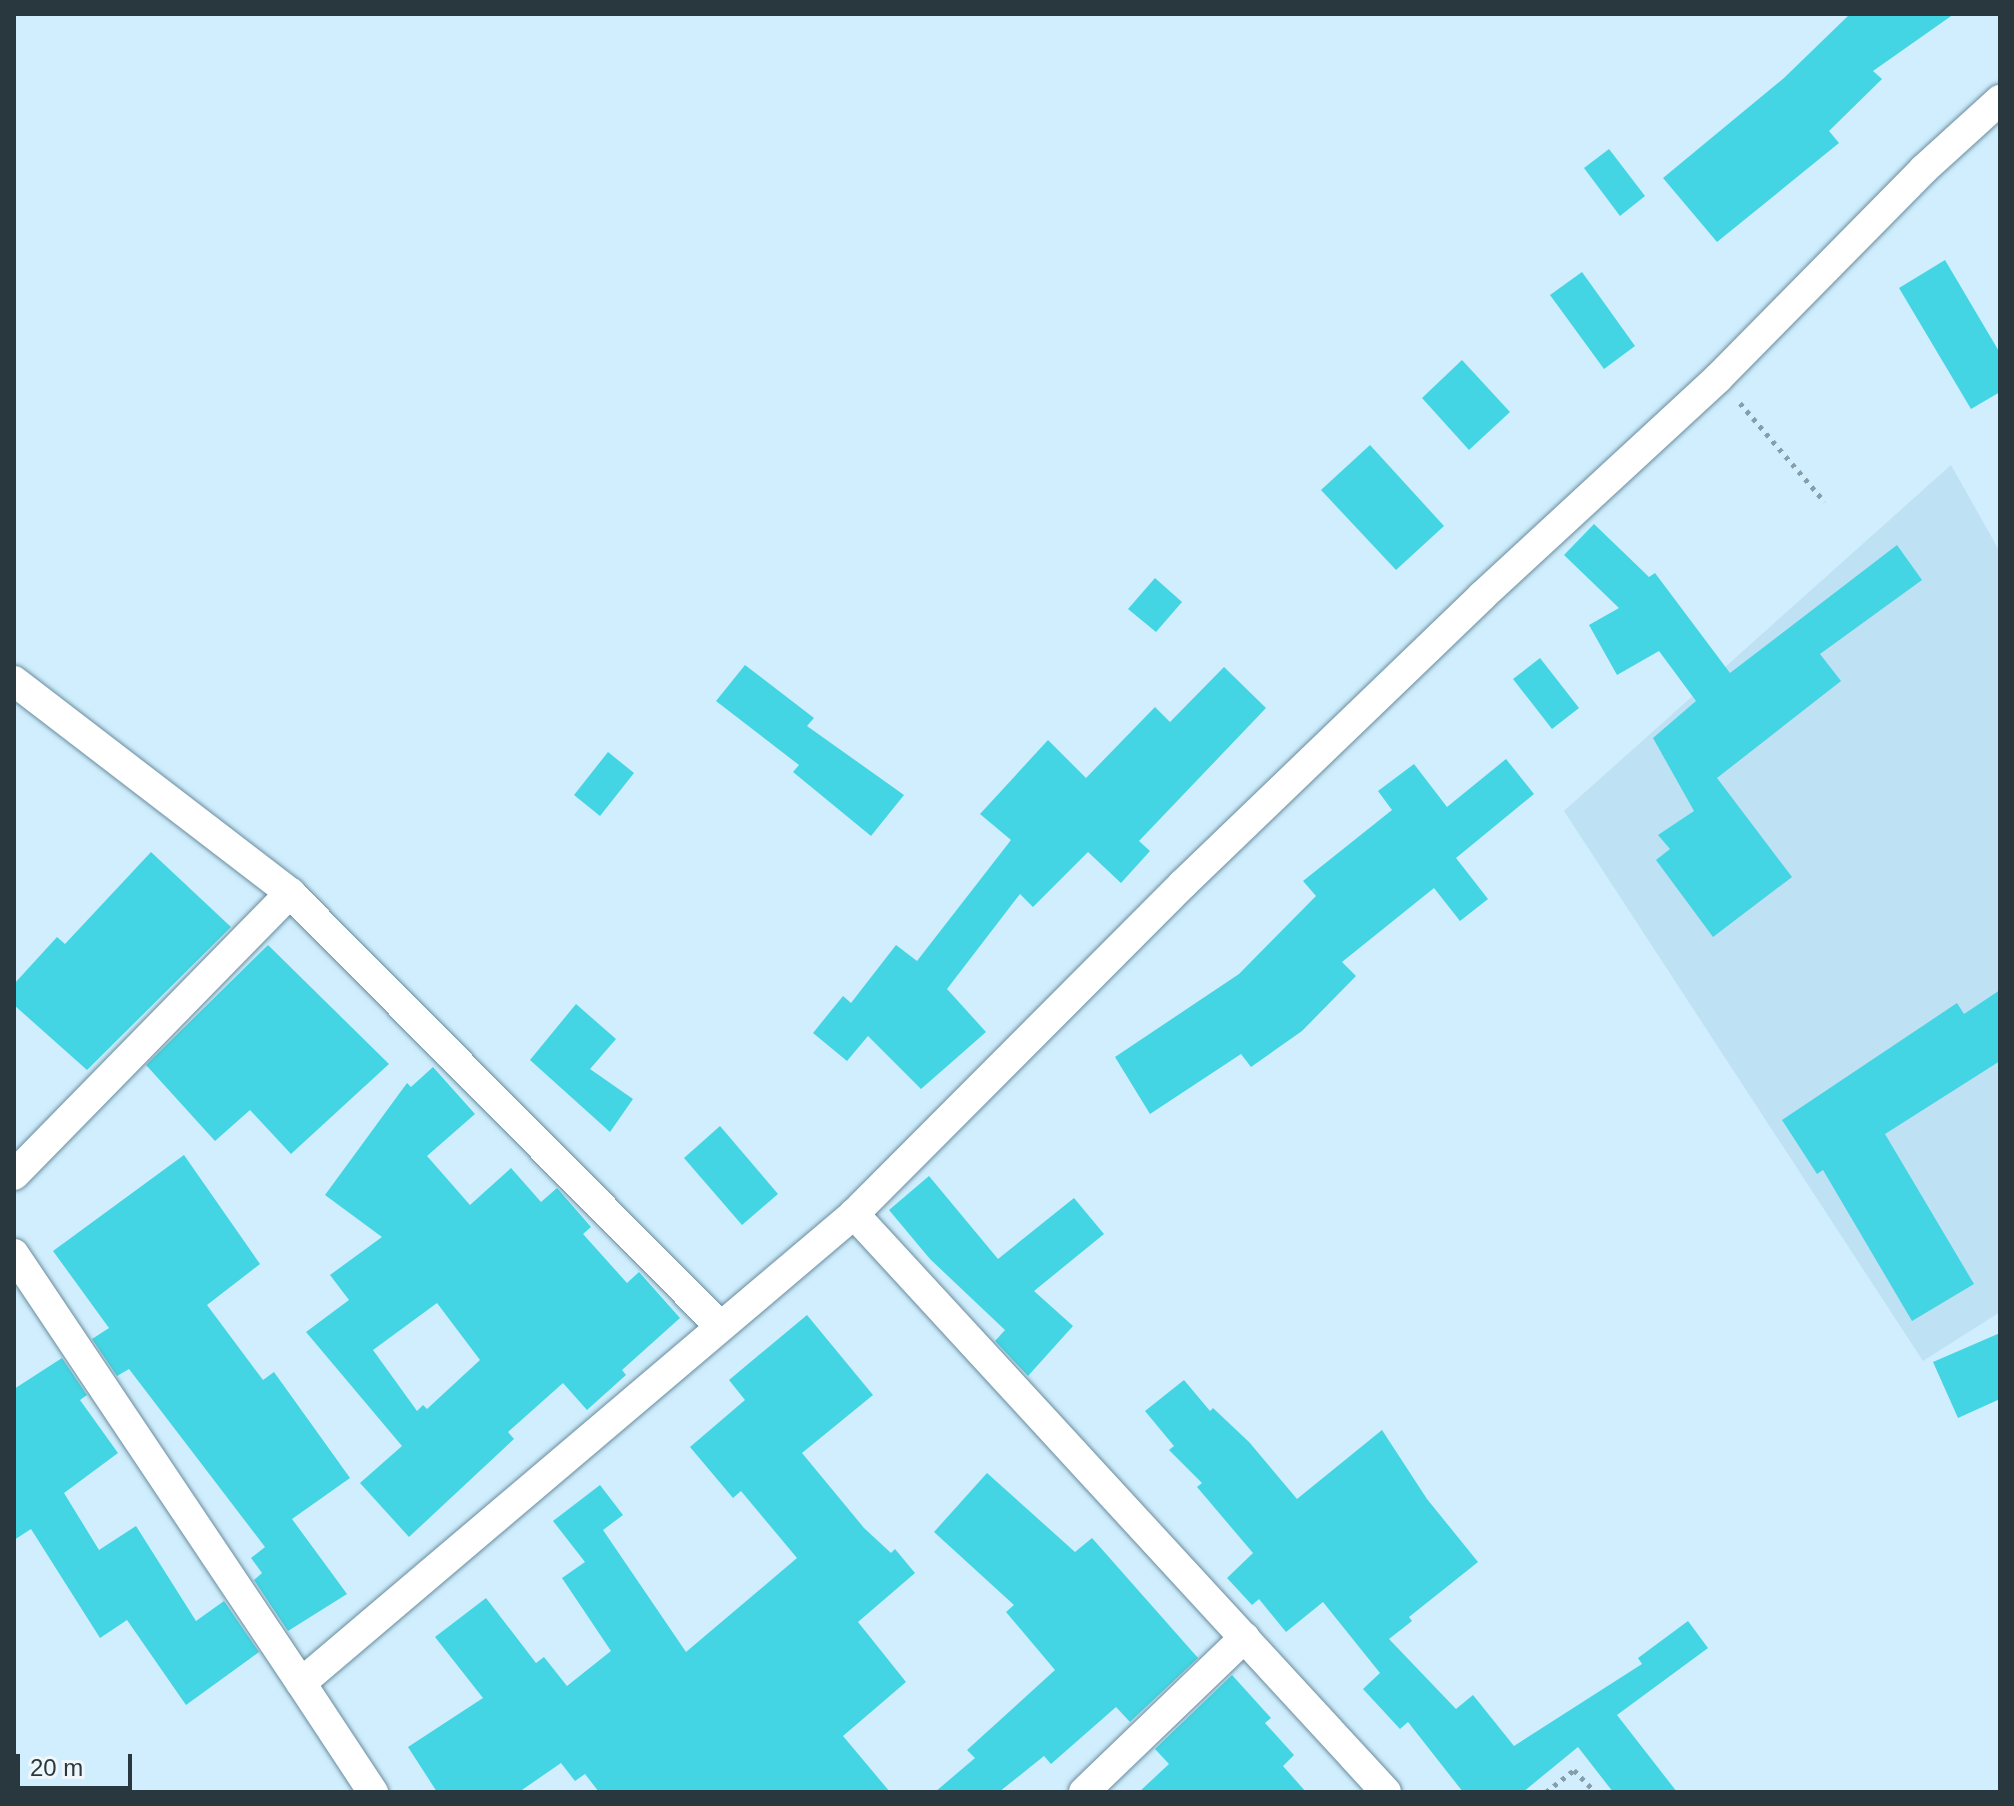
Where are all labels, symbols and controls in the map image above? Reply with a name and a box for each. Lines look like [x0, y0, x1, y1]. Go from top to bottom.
scale bar [20, 1738, 136, 1788]
text: 20 m [30, 1754, 83, 1781]

